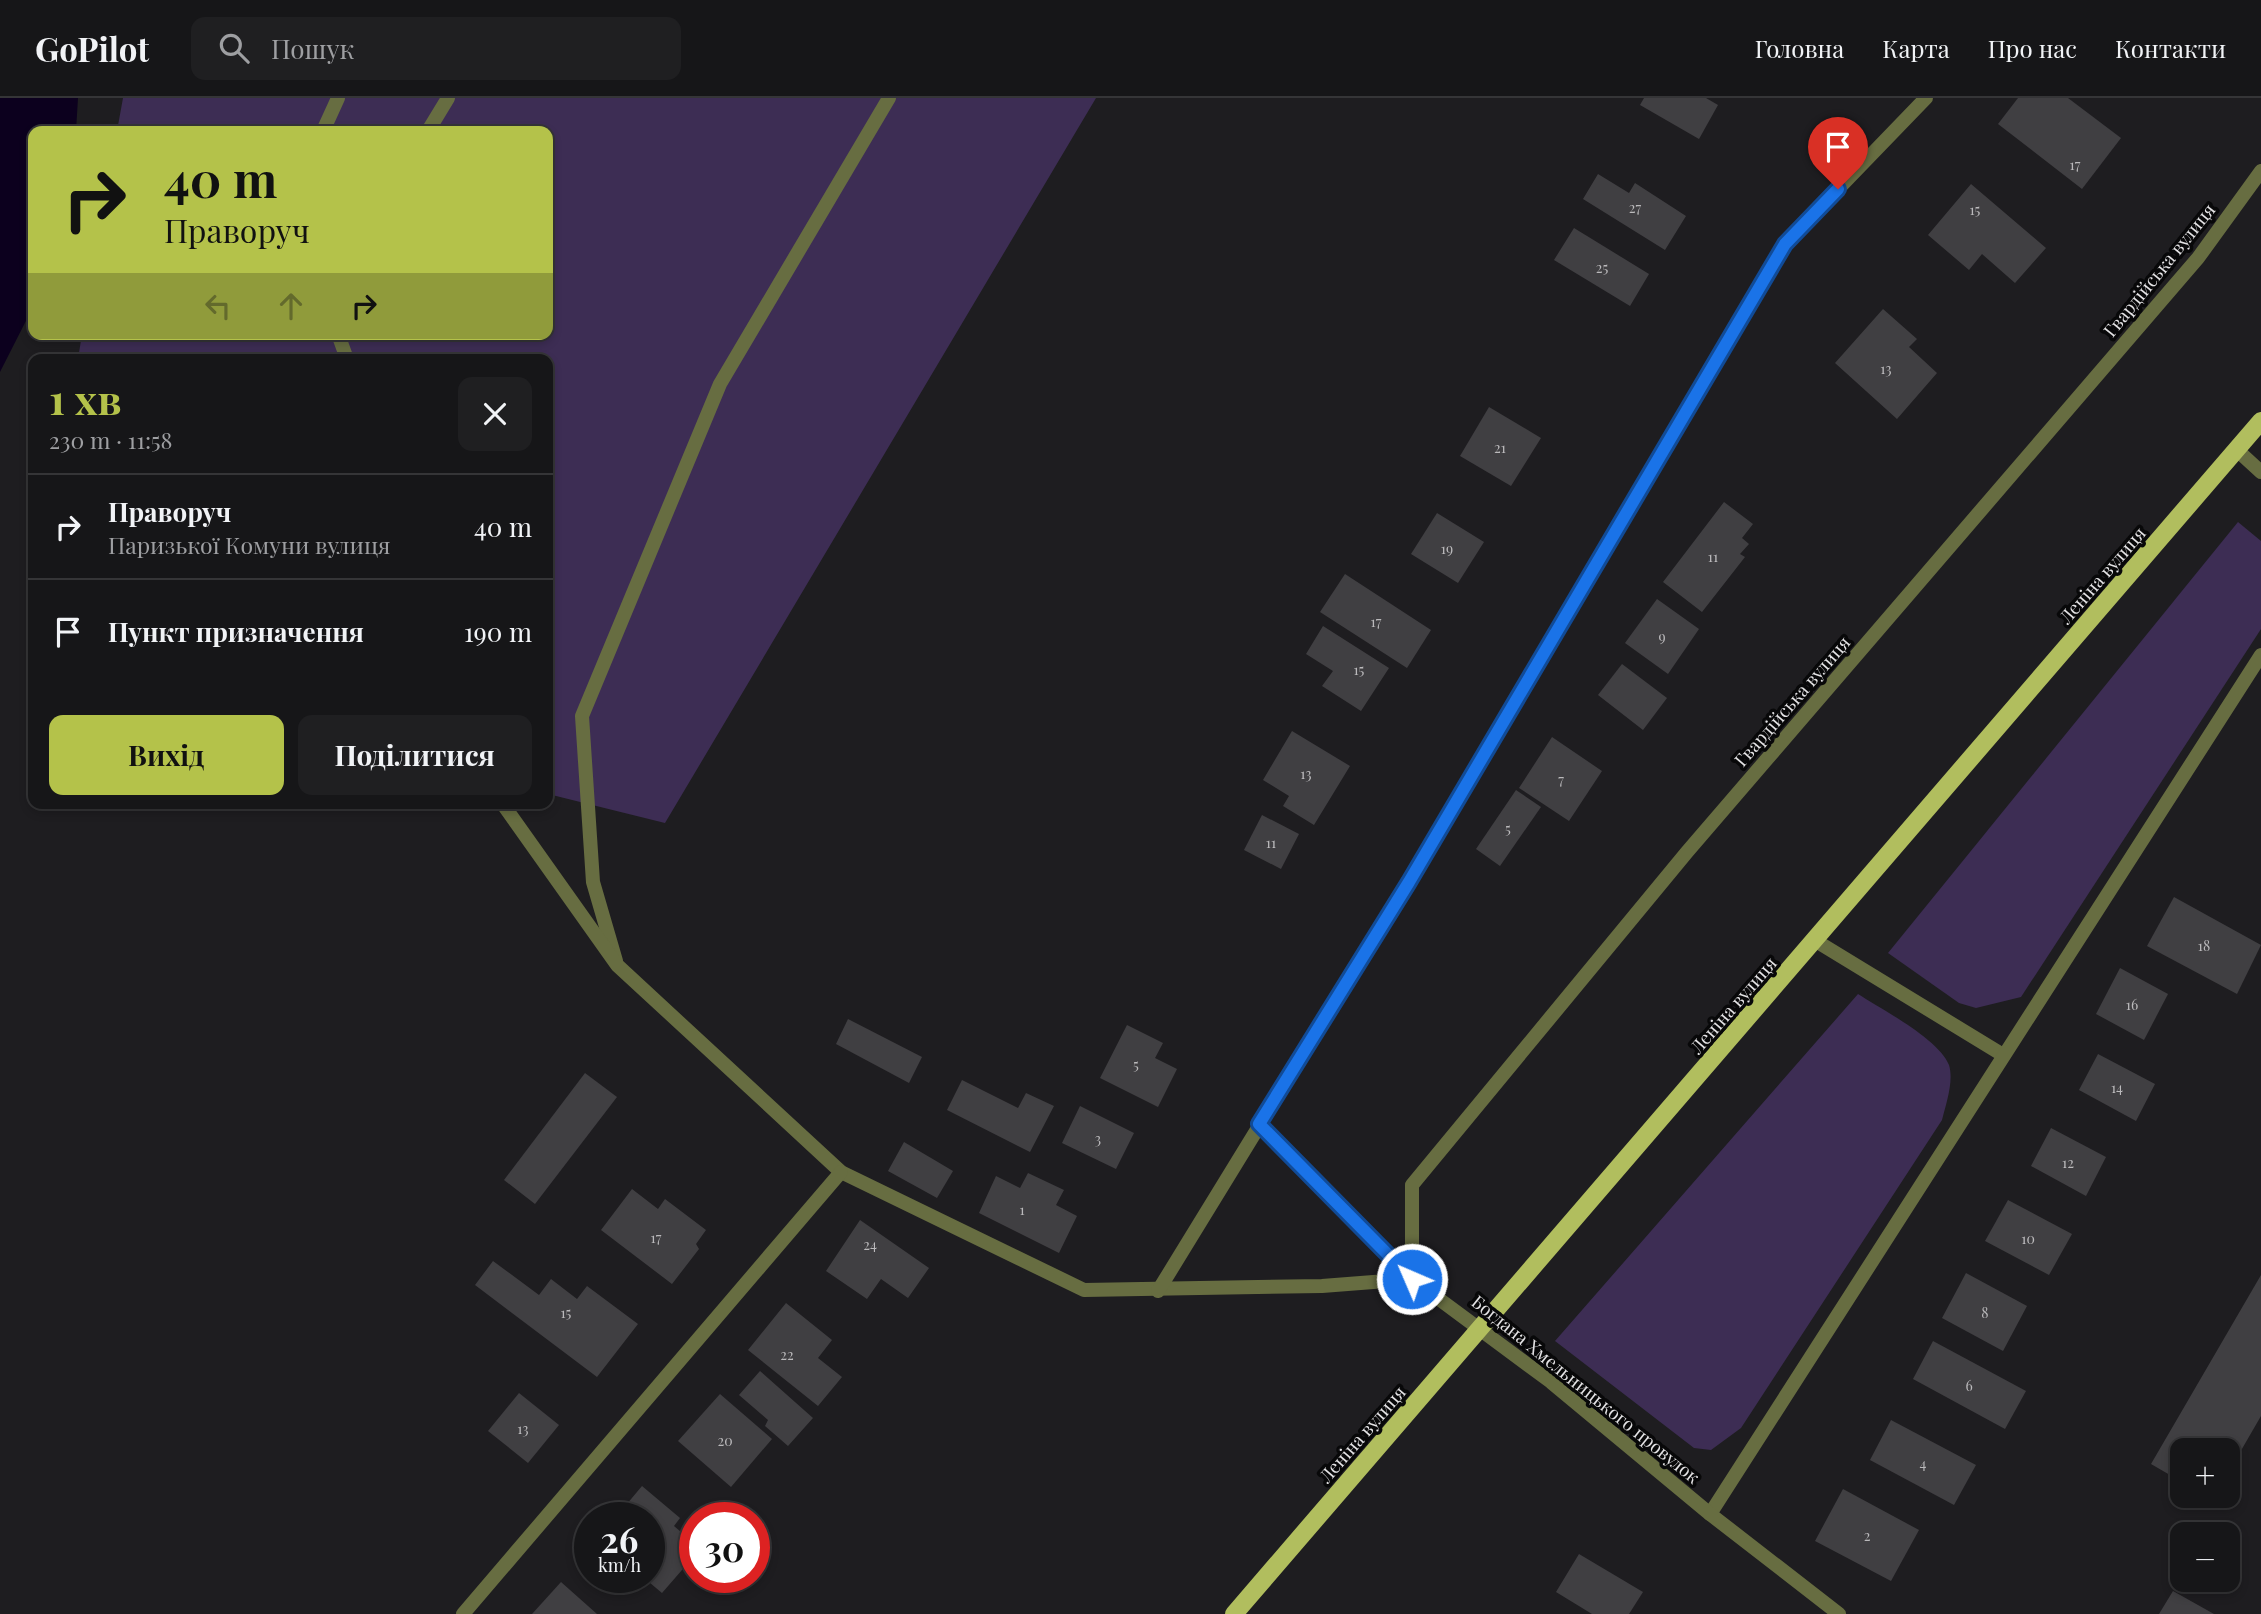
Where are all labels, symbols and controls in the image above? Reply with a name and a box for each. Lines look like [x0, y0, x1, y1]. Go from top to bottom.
search box [191, 17, 681, 80]
text: GoPilot [35, 26, 149, 70]
icon: search [215, 29, 253, 67]
text: Пошук [271, 31, 354, 66]
text: Головна [1755, 32, 1844, 64]
text: Карта [1882, 32, 1950, 64]
text: Про нас [1988, 32, 2077, 64]
text: Контакти [2115, 32, 2226, 64]
pin [1808, 117, 1868, 189]
icon: arrive [1819, 128, 1857, 166]
text: 40 m [164, 145, 277, 210]
icon: right [49, 154, 140, 245]
house number: 17 [2070, 155, 2081, 174]
house number: 27 [1629, 198, 1642, 217]
street label: Гвардійська вулиця [2098, 198, 2220, 342]
house number: 15 [1970, 200, 1981, 219]
text: Праворуч [164, 208, 310, 251]
house number: 25 [1596, 258, 1608, 277]
icon: left [199, 287, 237, 325]
icon: ahead [272, 287, 310, 325]
icon: right [345, 287, 383, 325]
house number: 13 [1880, 359, 1892, 378]
text: 1 хв [49, 370, 121, 426]
button: close [458, 377, 532, 451]
text: 230 m · 11:58 [49, 424, 173, 455]
house number: 21 [1494, 438, 1506, 457]
text: Праворуч [108, 494, 231, 529]
icon: right [49, 508, 87, 546]
text: 40 m [474, 509, 532, 544]
street label: Леніна вулиця [2053, 521, 2151, 629]
text: Паризької Комуни вулиця [108, 529, 390, 560]
house number: 19 [1441, 539, 1453, 558]
house number: 11 [1708, 547, 1718, 566]
house number: 17 [1371, 612, 1382, 631]
icon: arrive [49, 613, 87, 651]
text: Пункт призначення [108, 614, 364, 649]
text: 190 m [464, 614, 532, 649]
house number: 9 [1658, 627, 1666, 646]
street label: Гвардійська вулиця [1729, 631, 1855, 771]
house number: 15 [1354, 660, 1365, 679]
button: Вихід [49, 715, 284, 795]
button: Поділитися [298, 715, 532, 795]
house number: 13 [1300, 764, 1312, 783]
house number: 7 [1558, 770, 1564, 789]
house number: 5 [1505, 819, 1511, 838]
house number: 11 [1266, 833, 1276, 852]
house number: 18 [2198, 936, 2210, 955]
street label: Леніна вулиця [1684, 951, 1782, 1059]
house number: 16 [2126, 995, 2138, 1014]
house number: 5 [1133, 1055, 1139, 1074]
house number: 14 [2111, 1078, 2123, 1097]
house number: 3 [1095, 1129, 1101, 1148]
house number: 12 [2062, 1153, 2074, 1172]
house number: 1 [1019, 1200, 1025, 1219]
house number: 17 [651, 1228, 662, 1247]
house number: 10 [2021, 1229, 2035, 1248]
house number: 24 [863, 1235, 877, 1254]
position arrow [1375, 1242, 1449, 1316]
street label: Богдана Хмельницького провулок [1467, 1289, 1705, 1489]
house number: 15 [561, 1303, 572, 1322]
house number: 8 [1981, 1303, 1989, 1322]
house number: 22 [780, 1345, 794, 1364]
house number: 6 [1965, 1376, 1973, 1395]
street label: Леніна вулиця [1313, 1380, 1411, 1488]
house number: 13 [517, 1419, 529, 1438]
house number: 20 [717, 1431, 733, 1450]
map controls [2170, 1438, 2240, 1592]
button: + [2170, 1438, 2240, 1508]
house number: 4 [1920, 1454, 1927, 1473]
speed limit sign: 30 [679, 1502, 770, 1593]
text: 26 [601, 1515, 638, 1562]
button: − [2170, 1522, 2240, 1592]
house number: 2 [1864, 1526, 1871, 1545]
text: km/h [598, 1553, 641, 1577]

